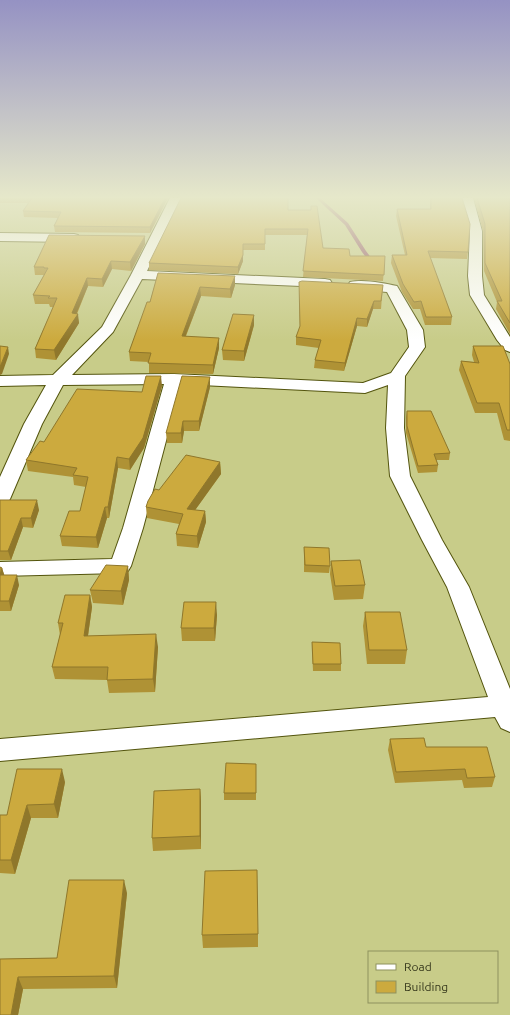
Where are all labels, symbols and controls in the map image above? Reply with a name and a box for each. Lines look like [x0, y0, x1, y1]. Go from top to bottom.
legend [368, 951, 498, 1003]
text: Road [404, 960, 432, 973]
text: Building [404, 980, 448, 993]

